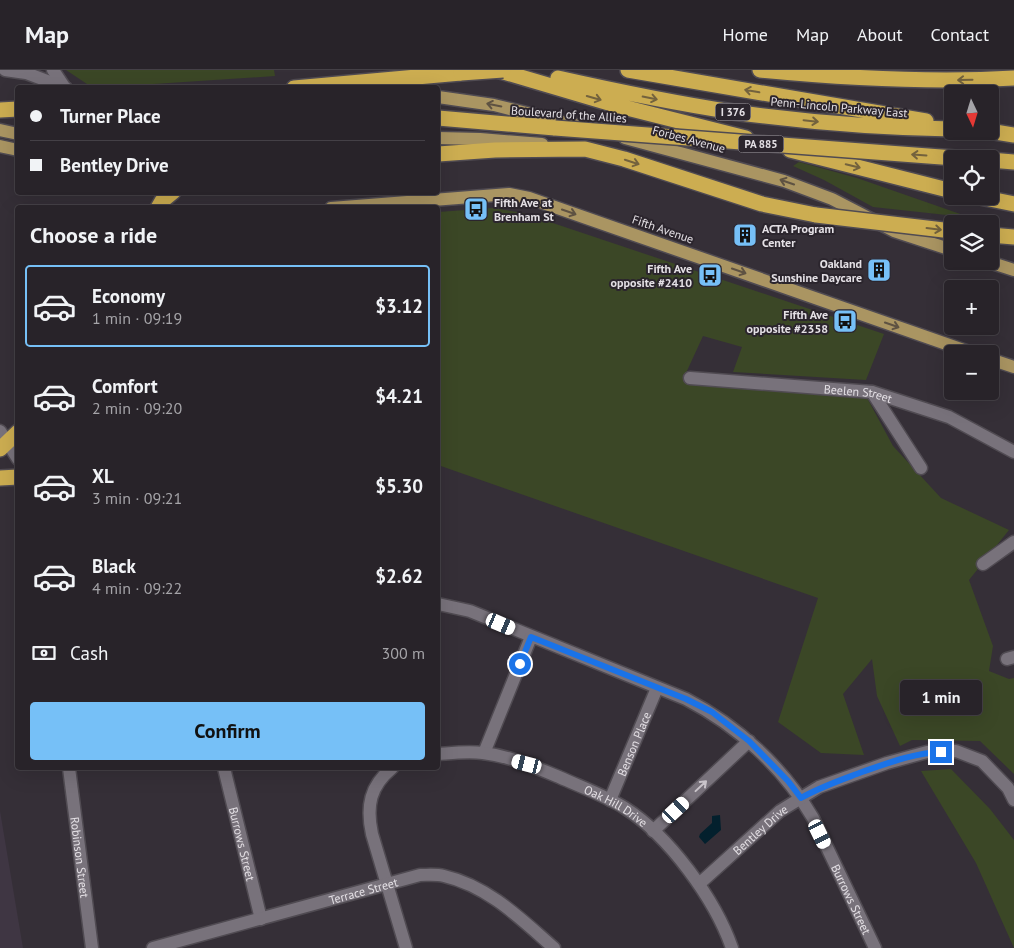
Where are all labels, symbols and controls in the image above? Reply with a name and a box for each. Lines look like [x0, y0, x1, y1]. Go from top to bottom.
text: Map [25, 19, 69, 50]
text: Home [722, 23, 768, 46]
text: Map [796, 23, 829, 46]
text: About [857, 23, 903, 46]
text: Contact [931, 23, 989, 46]
one-way arrow [958, 75, 974, 84]
north arrow [944, 85, 999, 140]
map controls [944, 85, 999, 400]
one-way arrow [745, 86, 761, 96]
one-way arrow [642, 93, 658, 103]
one-way arrow [585, 94, 601, 104]
street label: Penn-Lincoln Parkway East [770, 94, 908, 120]
one-way arrow [487, 100, 503, 110]
street label: Boulevard of the Allies [511, 102, 627, 126]
text: Turner Place [60, 104, 161, 128]
road number: I 376 [716, 104, 750, 121]
one-way arrow [803, 116, 819, 126]
street label: Forbes Avenue [651, 122, 727, 156]
road number: PA 885 [738, 136, 784, 152]
button: locate [944, 150, 999, 205]
one-way arrow [912, 151, 928, 160]
text: Bentley Drive [60, 153, 169, 177]
one-way arrow [623, 158, 639, 167]
one-way arrow [844, 161, 860, 171]
one-way arrow [780, 177, 795, 186]
place label: Fifth Ave at Brenham St [494, 195, 554, 224]
bus stop icon: Fifth Ave at Brenham St [463, 196, 489, 222]
one-way arrow [561, 208, 576, 217]
street label: Fifth Avenue [630, 211, 696, 247]
button: layers [944, 215, 999, 270]
text: Choose a ride [30, 221, 157, 249]
place label: ACTA Program Center [762, 221, 834, 250]
building icon: ACTA Program Center [732, 222, 758, 248]
one-way arrow [925, 224, 941, 234]
place label: Oakland Sunshine Daycare [771, 256, 862, 285]
building icon: Oakland Sunshine Daycare [866, 257, 892, 283]
place label: Fifth Ave opposite #2410 [611, 261, 692, 290]
bus stop icon: Fifth Ave opposite #2410 [697, 262, 723, 288]
one-way arrow [731, 267, 747, 277]
button: + [944, 280, 999, 335]
icon: car [32, 284, 77, 329]
text: Economy [92, 284, 165, 308]
text: $3.12 [375, 294, 423, 318]
place label: Fifth Ave opposite #2358 [747, 307, 828, 336]
text: 1 min · 09:19 [92, 308, 182, 328]
bus stop icon: Fifth Ave opposite #2358 [832, 308, 858, 334]
one-way arrow [884, 321, 899, 330]
button: − [944, 345, 999, 400]
icon: car [32, 374, 77, 419]
text: Comfort [92, 374, 158, 398]
street label: Beelen Street [823, 381, 894, 406]
text: $4.21 [375, 384, 423, 408]
text: 2 min · 09:20 [92, 398, 182, 418]
icon: car [32, 464, 77, 509]
text: XL [92, 464, 114, 488]
text: $5.30 [375, 474, 423, 498]
text: 3 min · 09:21 [92, 488, 182, 508]
icon: car [32, 554, 77, 599]
text: Black [92, 554, 136, 578]
text: $2.62 [375, 564, 423, 588]
text: 4 min · 09:22 [92, 578, 182, 598]
car [484, 611, 517, 637]
icon: cash [30, 639, 58, 667]
text: Cash [70, 641, 108, 665]
text: 300 m [382, 643, 425, 663]
route start [509, 653, 531, 675]
callout: 1 min [900, 680, 982, 714]
text: 1 min [921, 687, 961, 707]
button: Confirm [30, 702, 425, 760]
street label: Benson Place [613, 709, 654, 778]
route end [930, 741, 952, 763]
car [510, 753, 543, 775]
one-way arrow [695, 780, 708, 792]
street label: Oak Hill Drive [582, 781, 651, 830]
car [659, 794, 692, 826]
street label: Bentley Drive [729, 801, 790, 858]
street label: Burrows Street [226, 805, 259, 882]
street label: Robinson Street [68, 816, 93, 899]
car [806, 817, 833, 851]
street label: Burrows Street [829, 862, 875, 936]
street label: Terrace Street [327, 874, 399, 907]

